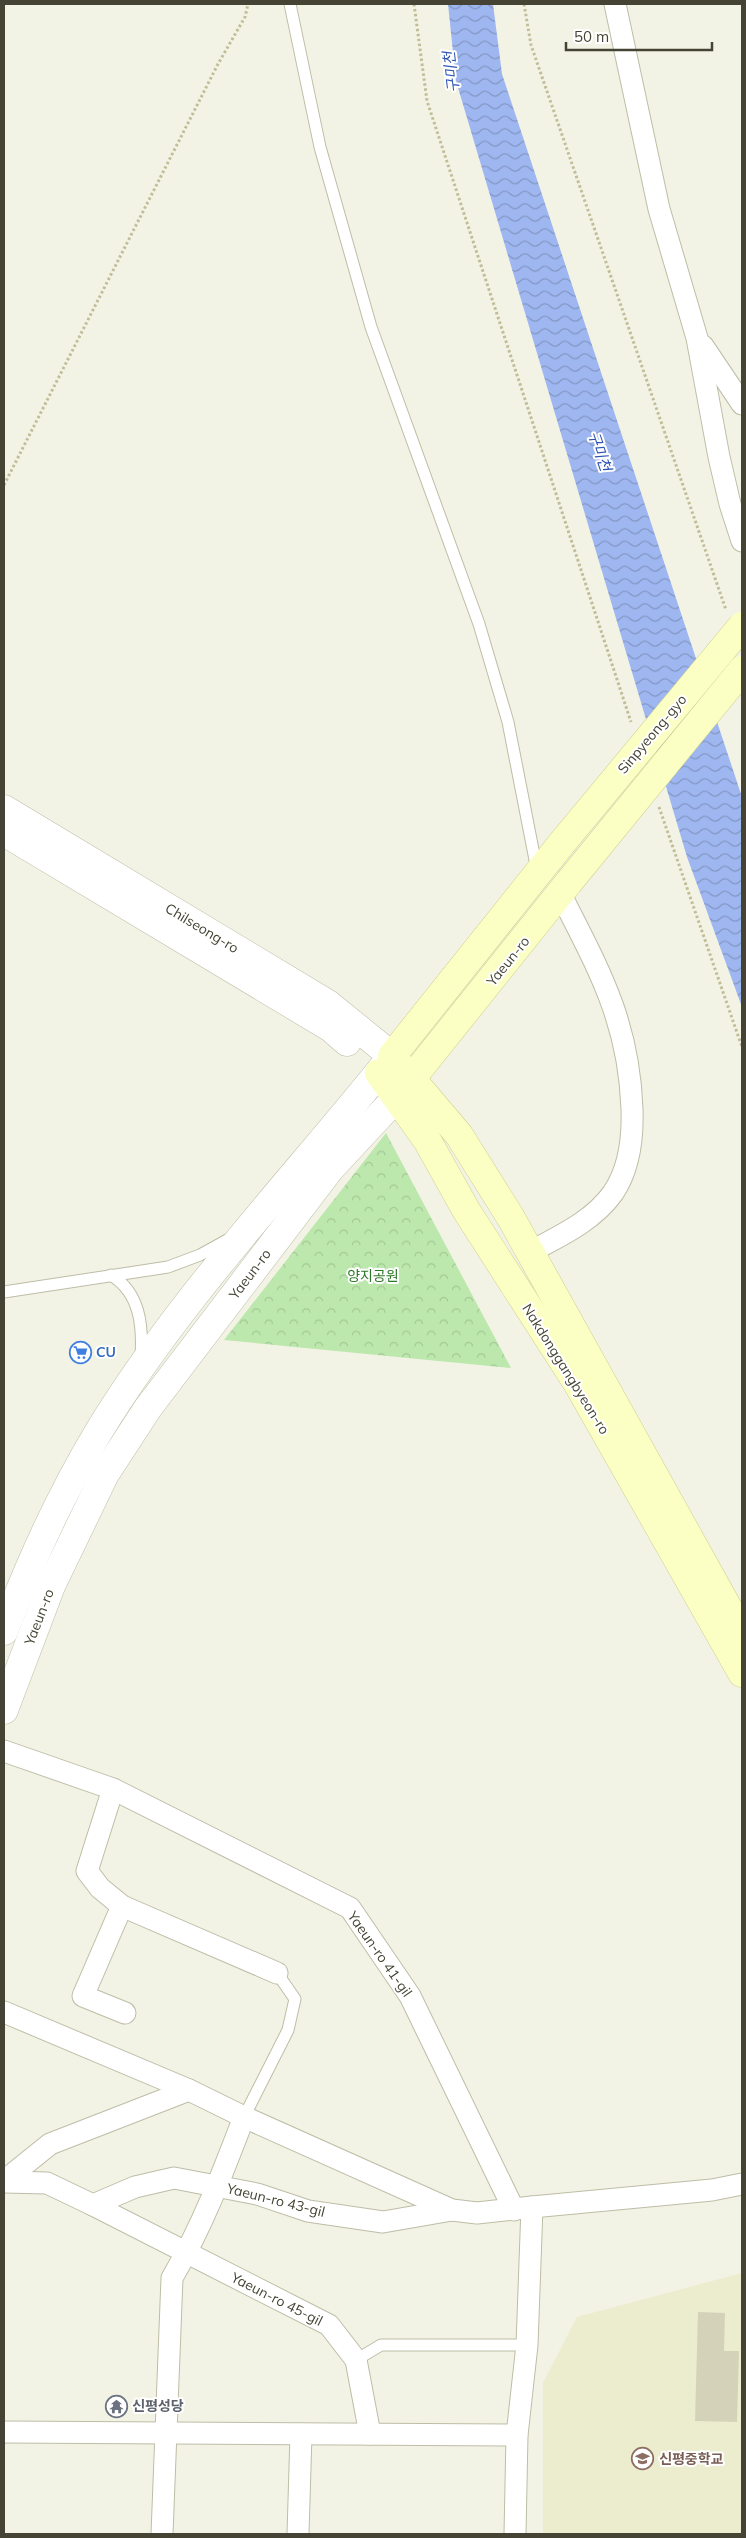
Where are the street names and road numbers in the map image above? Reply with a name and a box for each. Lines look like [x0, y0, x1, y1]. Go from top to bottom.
street label: Sinpyeong-gyo [614, 691, 690, 777]
street label: Chilseong-ro [162, 899, 242, 957]
street label: Yaeun-ro [482, 933, 533, 990]
street label: Yaeun-ro [225, 1245, 275, 1304]
street label: Nakdonggangbyeon-ro [518, 1300, 614, 1438]
street label: Yaeun-ro [20, 1586, 58, 1649]
street label: Yaeun-ro 41-gil [343, 1907, 416, 2000]
street label: Yaeun-ro 43-gil [224, 2179, 327, 2221]
street label: Yaeun-ro 45-gil [227, 2268, 326, 2330]

